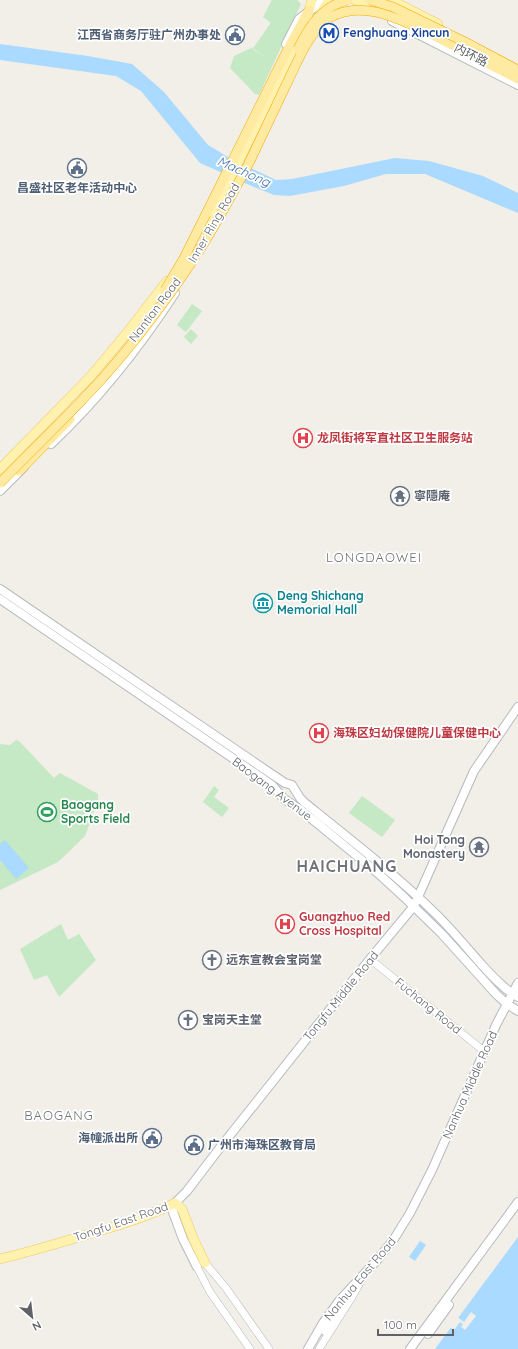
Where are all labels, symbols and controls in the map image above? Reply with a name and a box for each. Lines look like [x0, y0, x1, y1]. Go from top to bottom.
metro station icon: Fenghuang Xincun [318, 22, 340, 44]
public building icon: 江西省商务厅驻广州办事处 [224, 24, 246, 46]
place label: Fenghuang Xincun [343, 25, 450, 40]
place label: 江西省商务厅驻广州办事处 [77, 27, 221, 42]
street label: 内环路 [452, 40, 491, 69]
water label: Machong [215, 152, 274, 190]
public building icon: 昌盛社区老年活动中心 [66, 157, 88, 179]
place label: 昌盛社区老年活动中心 [17, 180, 137, 195]
street label: Inner Ring Road [185, 180, 242, 265]
street label: Nantian Road [125, 275, 184, 345]
hospital icon: 龙凤街将军直社区卫生服务站 [292, 427, 314, 449]
place label: 龙凤街将军直社区卫生服务站 [317, 430, 473, 445]
temple icon: 寧隱庵 [389, 485, 411, 507]
place label: 寧隱庵 [414, 488, 450, 503]
district label: LONGDAOWEI [326, 549, 422, 565]
place label: Deng Shichang Memorial Hall [277, 588, 364, 617]
museum icon: Deng Shichang Memorial Hall [252, 592, 274, 614]
hospital icon: 海珠区妇幼保健院儿童保健中心 [308, 722, 330, 744]
place label: 海珠区妇幼保健院儿童保健中心 [333, 725, 501, 740]
street label: Baogang Avenue [230, 754, 315, 824]
place label: Baogang Sports Field [61, 797, 130, 826]
sports icon: Baogang Sports Field [36, 801, 58, 823]
place label: Hoi Tong Monastery [403, 832, 465, 861]
temple icon: Hoi Tong Monastery [468, 836, 490, 858]
district label: HAICHUANG [297, 856, 397, 876]
place label: Guangzhuo Red Cross Hospital [299, 909, 390, 938]
hospital icon: Guangzhuo Red Cross Hospital [274, 913, 296, 935]
street label: Tongfu Middle Road [300, 948, 382, 1044]
church icon: 远东宣教会宝岗堂 [201, 949, 223, 971]
place label: 远东宣教会宝岗堂 [226, 952, 322, 967]
street label: Fuchang Road [392, 974, 465, 1037]
church icon: 宝岗天主堂 [177, 1009, 199, 1031]
place label: 宝岗天主堂 [202, 1012, 262, 1027]
street label: Nanhua Middle Road [439, 1028, 500, 1141]
district label: BAOGANG [24, 1107, 94, 1123]
public building icon: 海幢派出所 [141, 1127, 163, 1149]
place label: 海幢派出所 [78, 1130, 138, 1145]
public building icon: 广州市海珠区教育局 [183, 1134, 205, 1156]
place label: 广州市海珠区教育局 [208, 1137, 316, 1152]
street label: Tongfu East Road [72, 1198, 170, 1245]
street label: Nanhua East Road [320, 1234, 399, 1323]
north arrow [12, 1297, 52, 1337]
scale bar [378, 1311, 453, 1337]
text: 100 m [384, 1317, 417, 1332]
text: N [30, 1318, 44, 1334]

